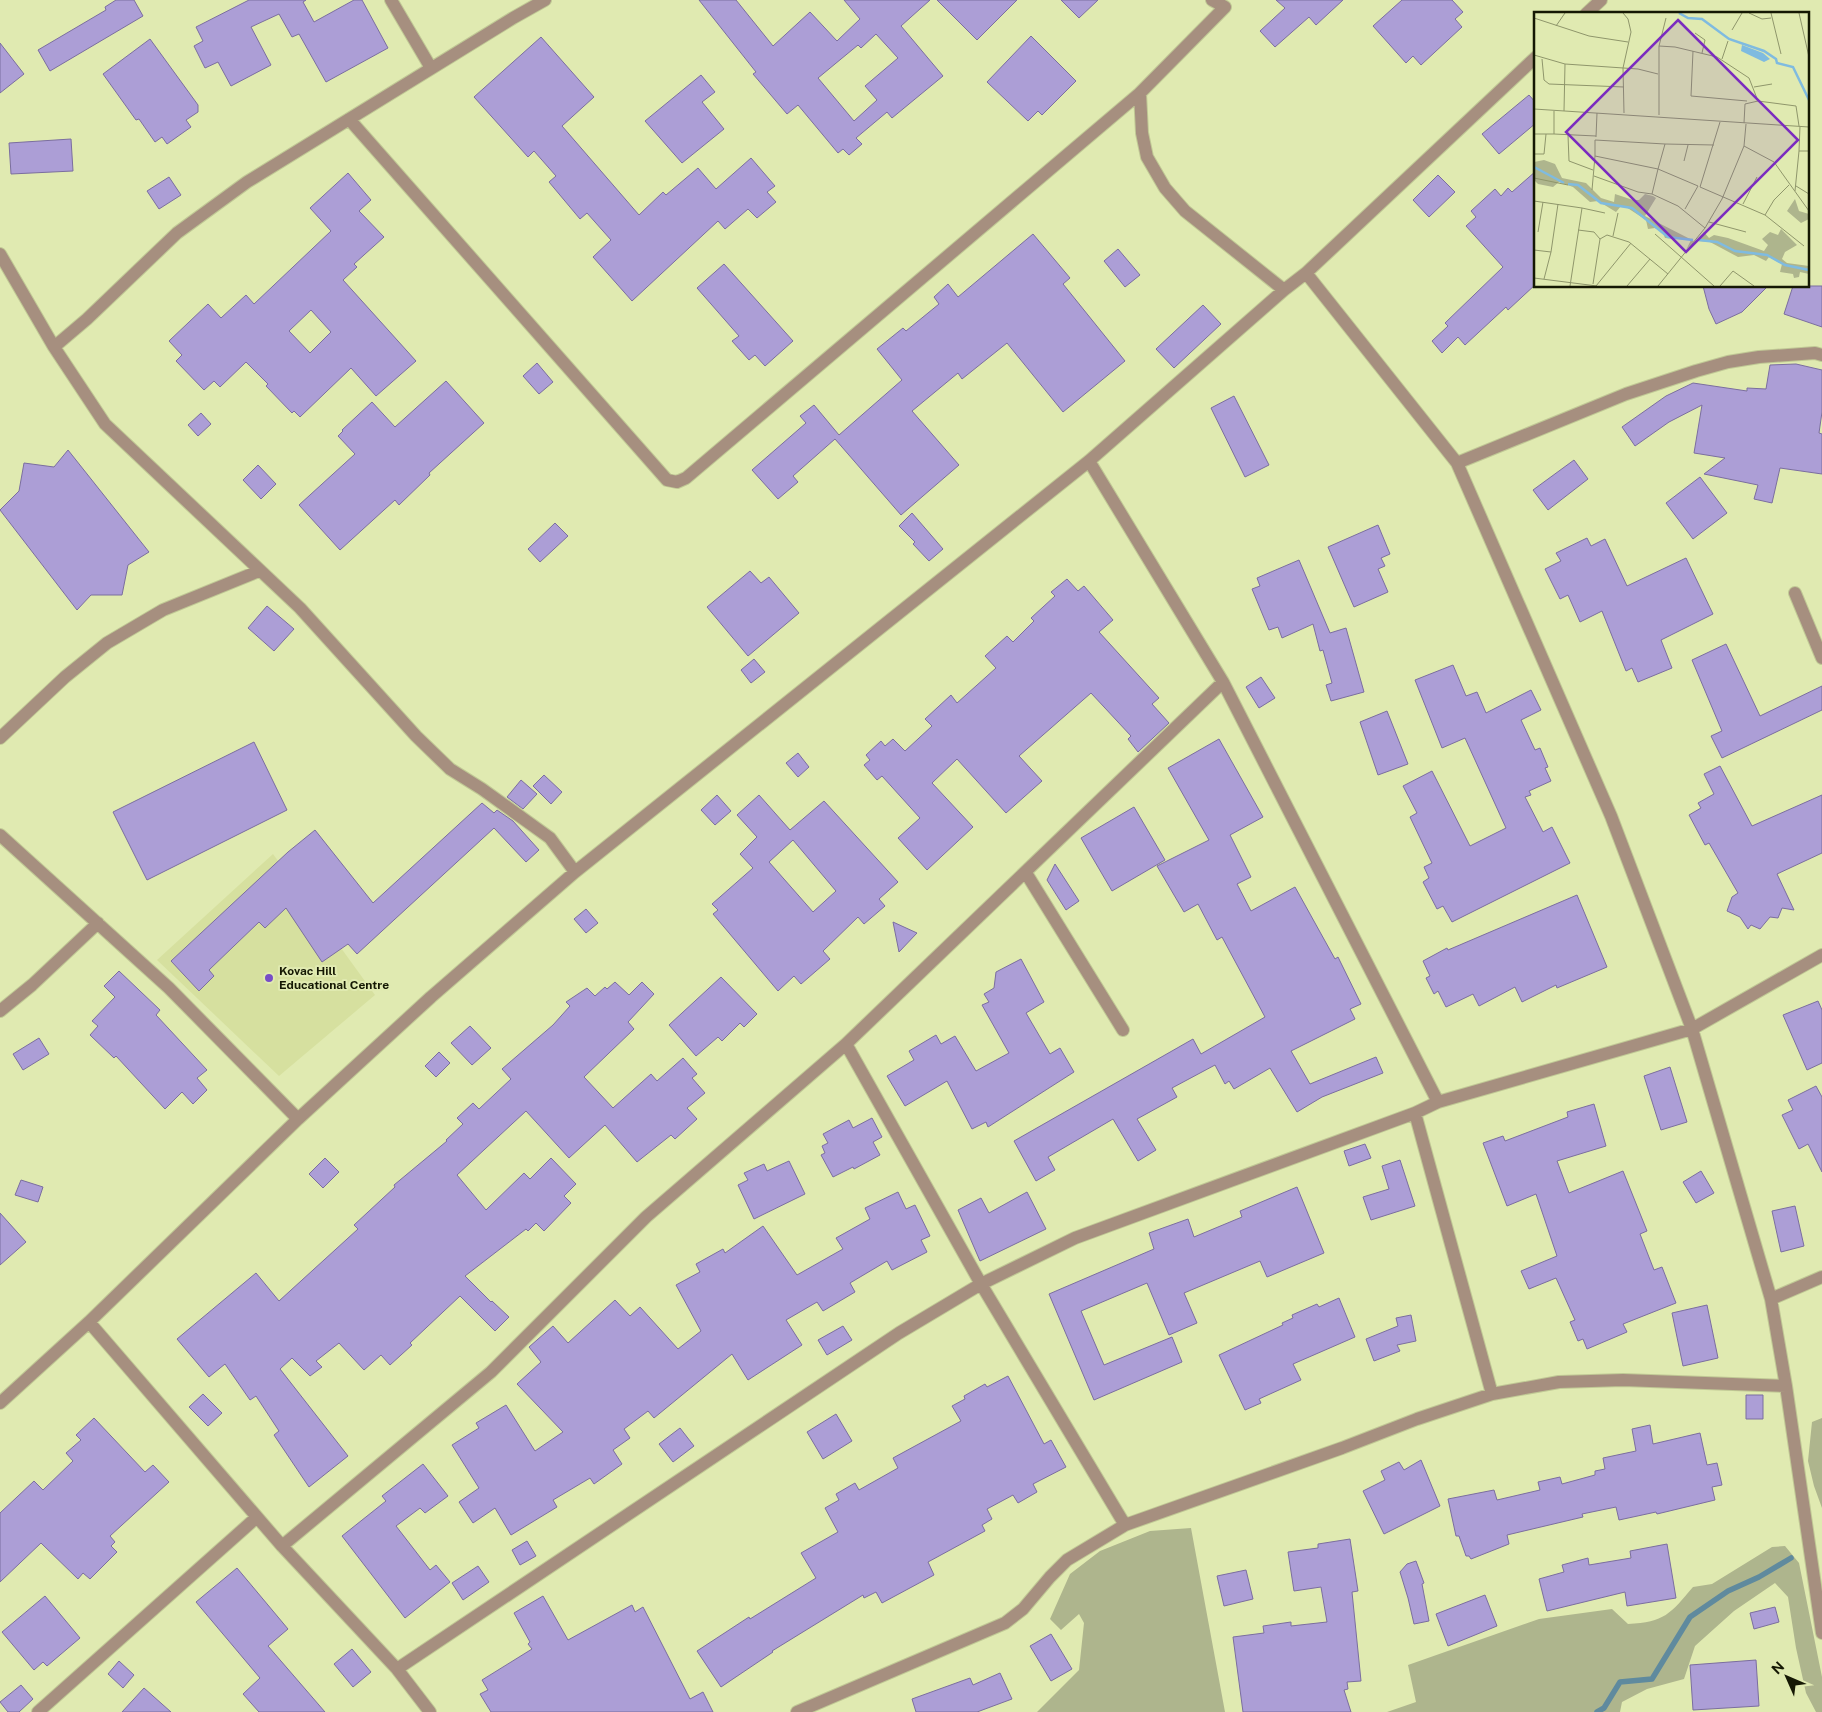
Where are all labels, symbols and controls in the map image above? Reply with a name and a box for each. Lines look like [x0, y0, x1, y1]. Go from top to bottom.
inset map [1534, 12, 1810, 288]
place label: Kovac Hill Educational Centre [279, 964, 389, 992]
marker: Kovac Hill Educational Centre [263, 972, 275, 984]
north arrow [1762, 1652, 1812, 1702]
text: N [1768, 1658, 1787, 1677]

